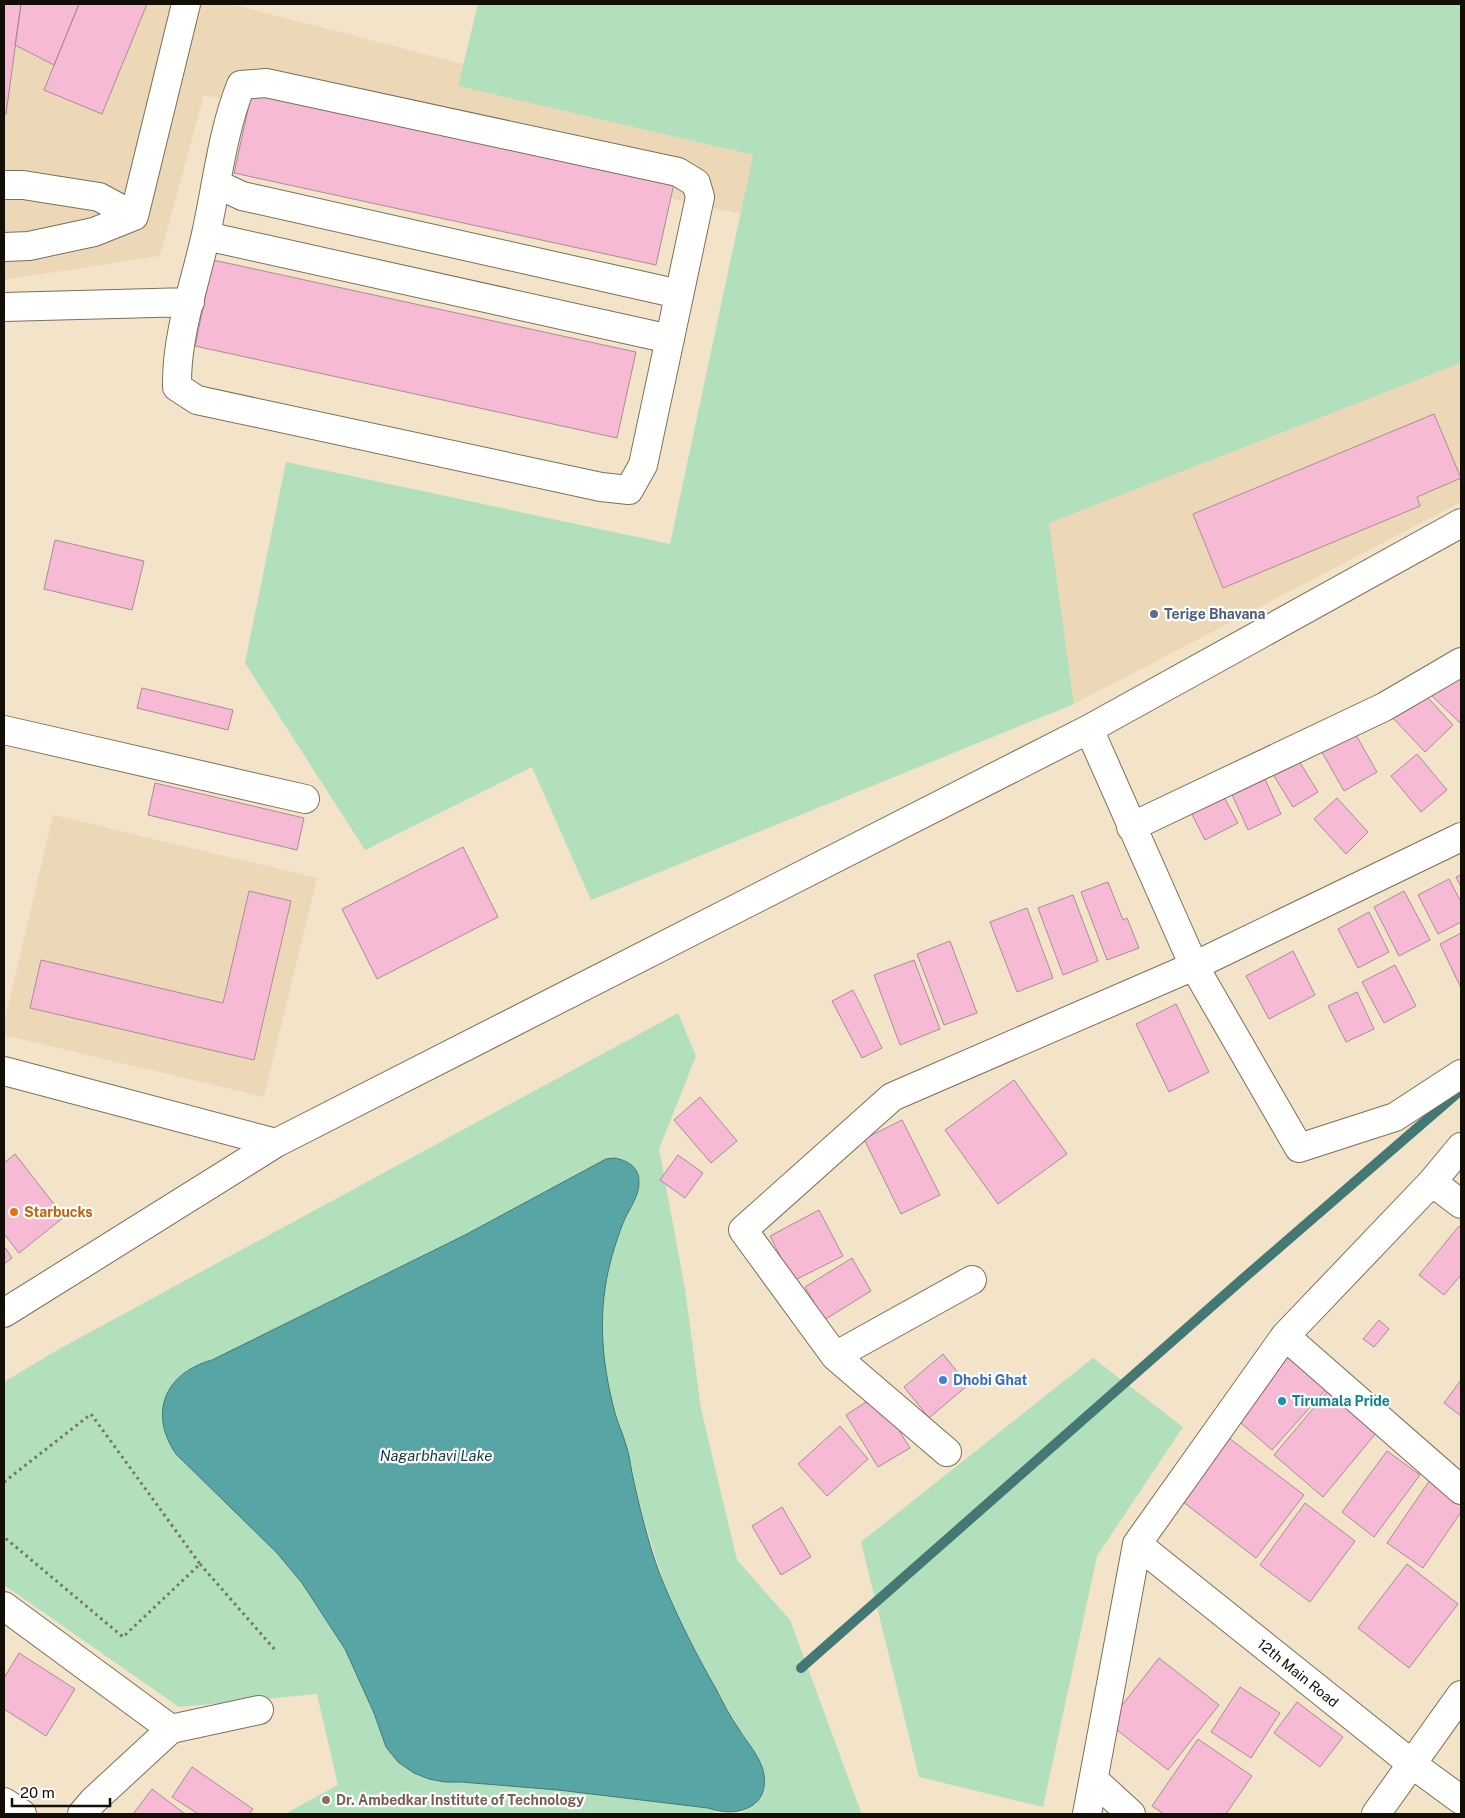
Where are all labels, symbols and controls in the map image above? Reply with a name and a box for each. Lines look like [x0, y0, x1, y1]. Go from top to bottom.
place label: Terige Bhavana [1164, 606, 1266, 622]
marker: Terige Bhavana [1148, 608, 1160, 620]
place label: Starbucks [24, 1204, 93, 1220]
marker: Starbucks [8, 1206, 20, 1218]
place label: Dhobi Ghat [953, 1372, 1027, 1388]
marker: Dhobi Ghat [937, 1374, 949, 1386]
place label: Tirumala Pride [1292, 1393, 1390, 1409]
marker: Tirumala Pride [1276, 1395, 1288, 1407]
water label: Nagarbhavi Lake [380, 1447, 492, 1464]
street label: 12th Main Road [1254, 1636, 1342, 1710]
scale bar [12, 1776, 110, 1808]
text: 20 m [20, 1784, 55, 1801]
place label: Dr. Ambedkar Institute of Technology [336, 1792, 584, 1808]
marker: Dr. Ambedkar Institute of Technology [320, 1794, 332, 1806]

